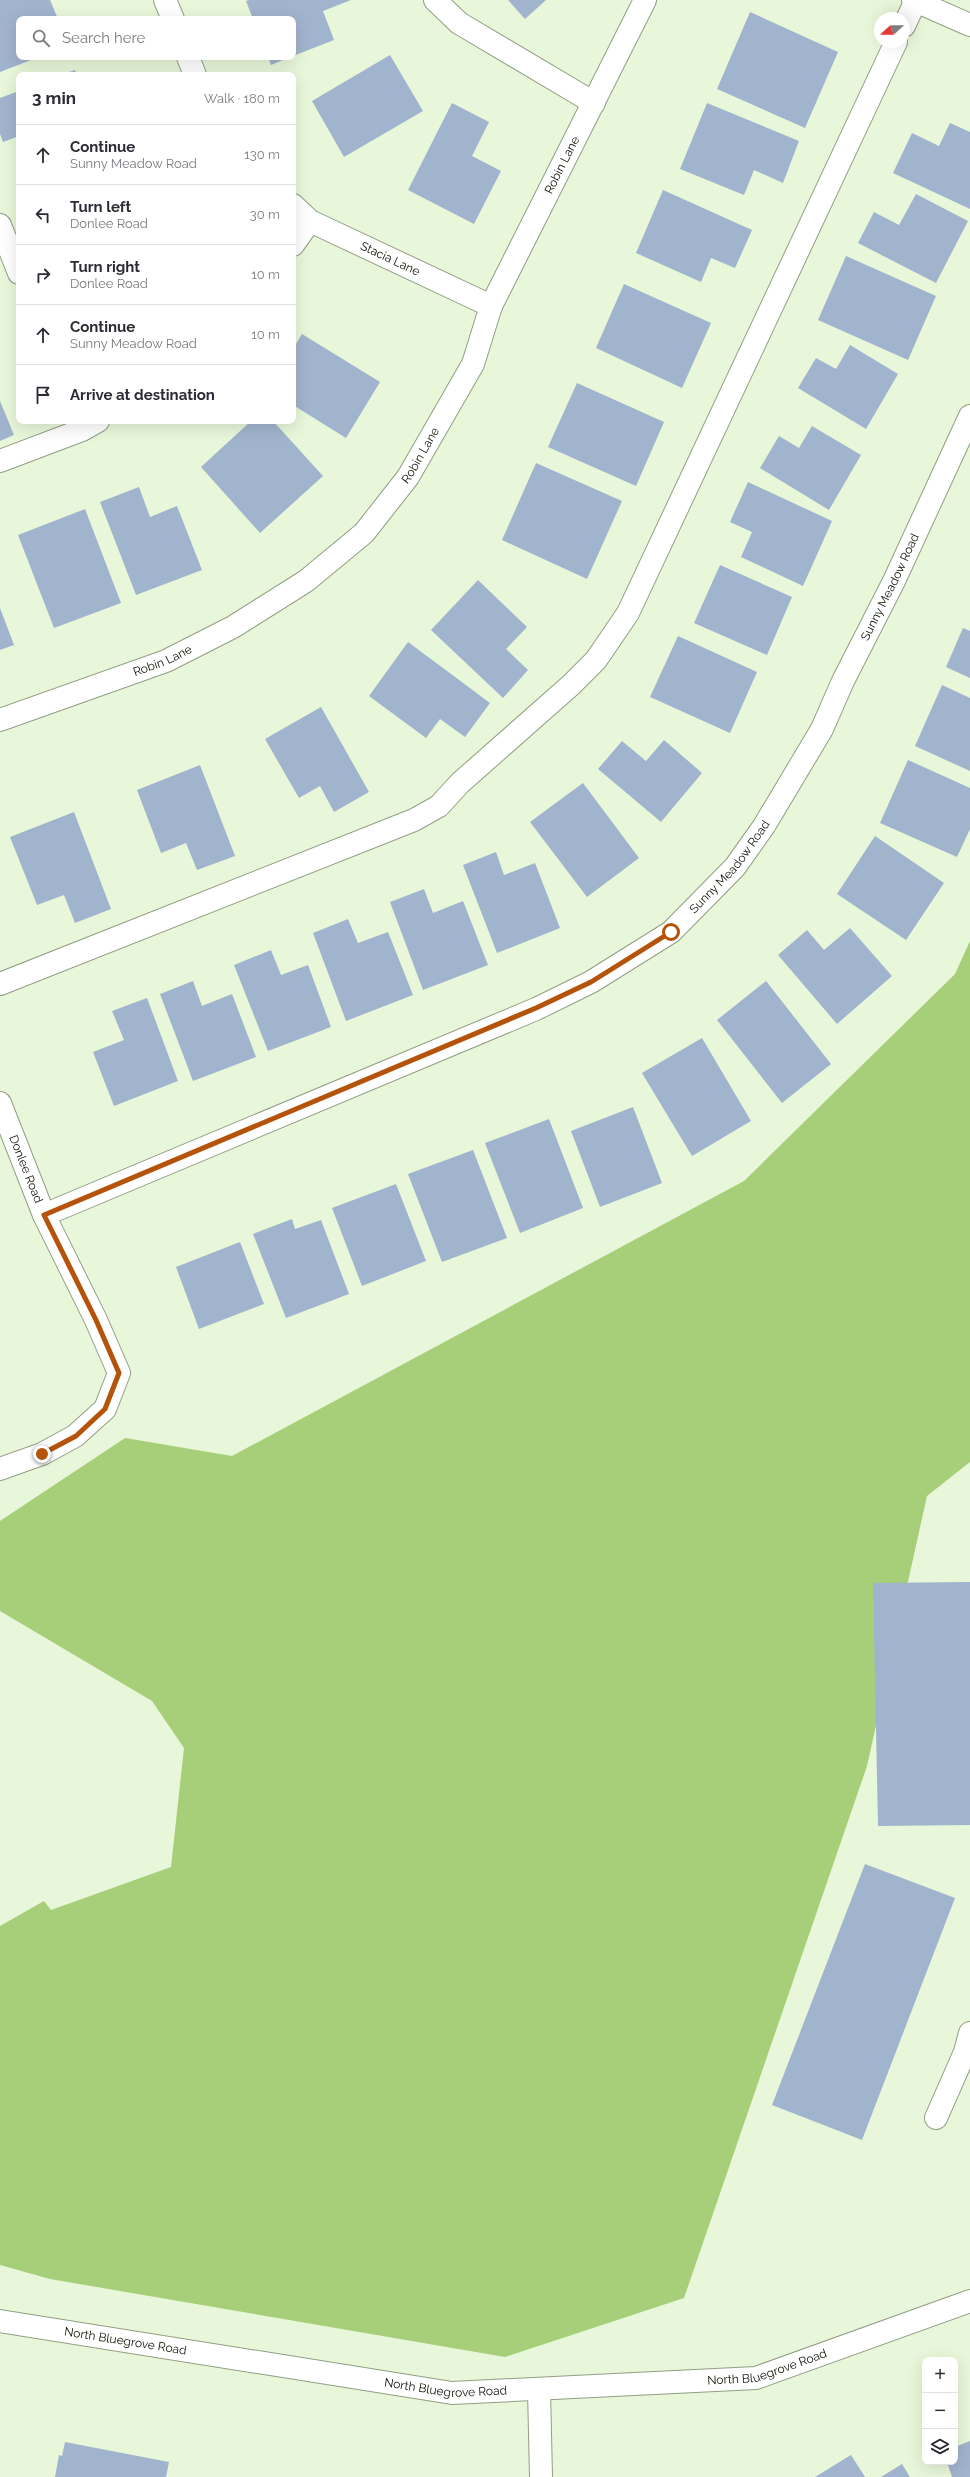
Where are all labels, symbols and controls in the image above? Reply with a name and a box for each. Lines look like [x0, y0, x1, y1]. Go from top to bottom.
north arrow [874, 12, 910, 48]
search box [16, 16, 296, 60]
icon: search [30, 27, 52, 49]
text: Search here [62, 29, 145, 47]
text: 3 min [32, 88, 76, 108]
text: Walk · 180 m [204, 91, 280, 106]
street label: Robin Lane [542, 134, 582, 196]
text: Continue [70, 138, 135, 156]
icon: ahead [32, 144, 54, 166]
text: 130 m [244, 147, 280, 162]
text: Sunny Meadow Road [70, 156, 197, 171]
text: Turn left [70, 198, 131, 216]
icon: left [32, 204, 54, 226]
text: 30 m [250, 207, 280, 222]
text: Donlee Road [70, 216, 148, 231]
street label: Stacia Lane [358, 239, 422, 279]
text: Turn right [70, 258, 140, 276]
icon: right [32, 264, 54, 286]
text: 10 m [251, 267, 280, 282]
text: Donlee Road [70, 276, 148, 291]
text: Continue [70, 318, 135, 336]
icon: ahead [32, 324, 54, 346]
text: 10 m [251, 327, 280, 342]
text: Sunny Meadow Road [70, 336, 197, 351]
icon: arrive [32, 384, 54, 406]
text: Arrive at destination [70, 386, 215, 404]
street label: Robin Lane [399, 425, 442, 486]
street label: Sunny Meadow Road [858, 531, 922, 643]
street label: Robin Lane [131, 642, 194, 679]
street label: Sunny Meadow Road [687, 818, 773, 916]
route start [662, 923, 680, 941]
street label: Donlee Road [6, 1133, 46, 1205]
route end [33, 1445, 51, 1463]
street label: North Bluegrove Road [63, 2324, 188, 2358]
street label: North Bluegrove Road [707, 2346, 829, 2387]
map controls [922, 2357, 958, 2465]
button: + [922, 2357, 958, 2393]
street label: North Bluegrove Road [383, 2375, 507, 2400]
button: − [922, 2393, 958, 2429]
button: layers [922, 2429, 958, 2465]

